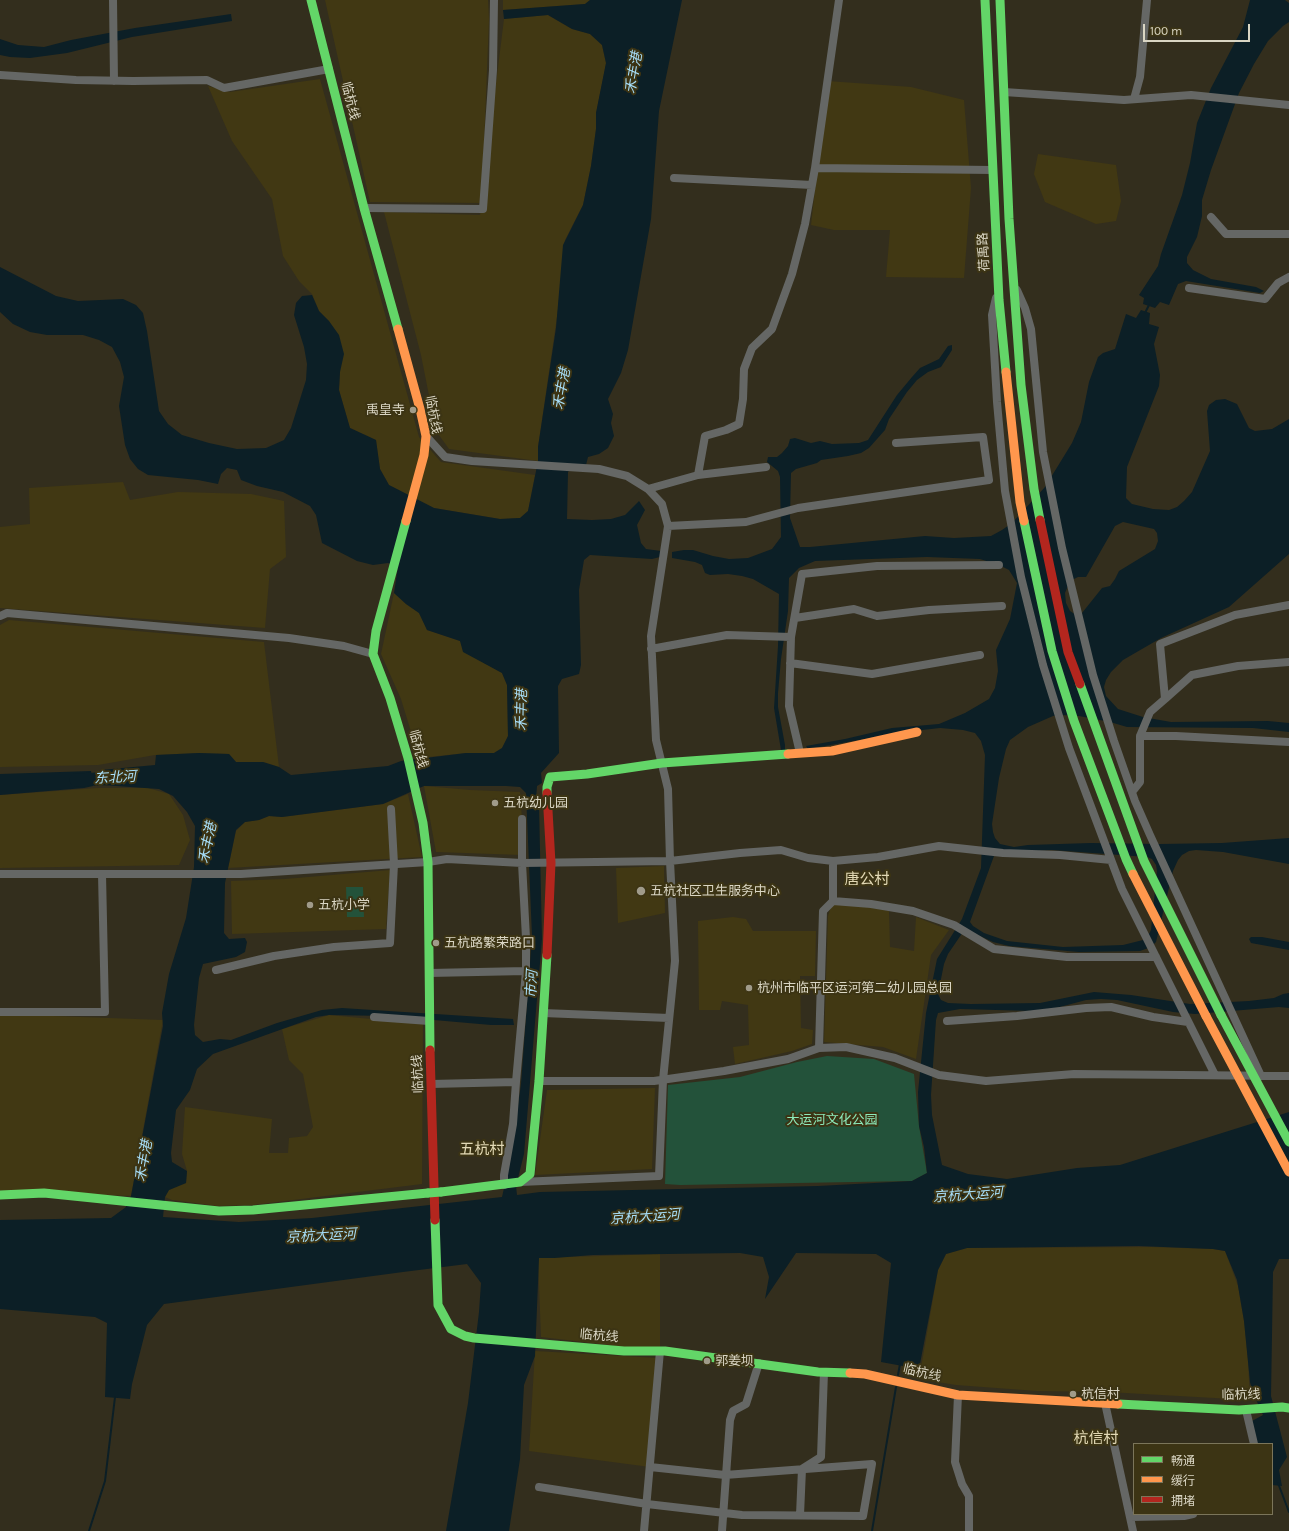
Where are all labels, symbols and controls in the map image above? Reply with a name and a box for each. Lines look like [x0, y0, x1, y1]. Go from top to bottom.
scale bar [1145, 16, 1252, 42]
text: 100 m [1150, 24, 1182, 38]
water label: 禾丰港 [622, 51, 646, 95]
street label: 临杭线 [338, 80, 362, 122]
street label: 荷禹路 [975, 232, 993, 272]
water label: 禾丰港 [550, 367, 574, 411]
street label: 临杭线 [422, 394, 444, 436]
place label: 禹皇寺 [366, 402, 405, 418]
marker: 禹皇寺 [408, 405, 418, 415]
water label: 禾丰港 [513, 689, 531, 731]
street label: 临杭线 [405, 728, 431, 770]
water label: 东北河 [94, 769, 136, 787]
place label: 五杭幼儿园 [503, 795, 568, 811]
marker: 五杭幼儿园 [490, 798, 500, 808]
water label: 禾丰港 [195, 821, 221, 865]
district label: 唐公村 [845, 871, 889, 889]
place label: 五杭社区卫生服务中心 [650, 883, 780, 899]
marker: 五杭社区卫生服务中心 [635, 885, 647, 897]
place label: 五杭小学 [318, 897, 370, 913]
marker: 五杭小学 [305, 900, 315, 910]
place label: 五杭路繁荣路口 [444, 935, 535, 951]
marker: 五杭路繁荣路口 [431, 938, 441, 948]
water label: 市河 [523, 970, 541, 998]
place label: 杭州市临平区运河第二幼儿园总园 [757, 980, 952, 996]
marker: 杭州市临平区运河第二幼儿园总园 [744, 983, 754, 993]
street label: 临杭线 [410, 1054, 426, 1094]
park label: 大运河文化公园 [787, 1112, 877, 1128]
water label: 禾丰港 [132, 1139, 156, 1183]
district label: 五杭村 [460, 1141, 504, 1159]
water label: 京杭大运河 [932, 1184, 1004, 1206]
water label: 京杭大运河 [609, 1206, 681, 1228]
water label: 京杭大运河 [286, 1226, 356, 1246]
street label: 临杭线 [579, 1327, 619, 1345]
place label: 郭姜坝 [715, 1353, 754, 1369]
marker: 郭姜坝 [702, 1356, 712, 1366]
street label: 临杭线 [901, 1361, 943, 1385]
place label: 杭信村 [1081, 1386, 1120, 1402]
street label: 临杭线 [1221, 1387, 1261, 1403]
marker: 杭信村 [1068, 1389, 1078, 1399]
district label: 杭信村 [1074, 1430, 1118, 1448]
legend [1133, 1443, 1273, 1515]
text: 畅通 [1171, 1454, 1195, 1468]
text: 缓行 [1171, 1474, 1195, 1488]
text: 拥堵 [1171, 1494, 1195, 1508]

